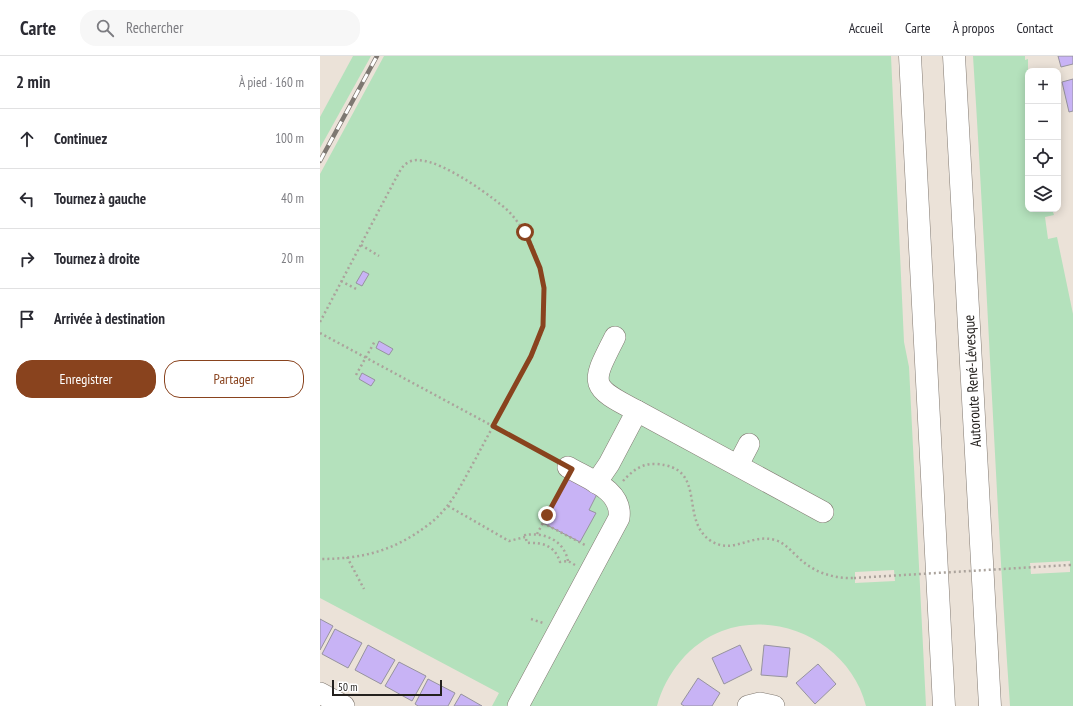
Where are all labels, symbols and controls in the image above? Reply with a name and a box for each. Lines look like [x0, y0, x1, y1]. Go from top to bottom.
search box [80, 10, 360, 46]
text: Carte [20, 16, 56, 40]
icon: search [94, 17, 116, 39]
text: Rechercher [126, 18, 183, 37]
text: Accueil [849, 19, 883, 37]
text: Carte [905, 19, 931, 37]
text: À propos [953, 19, 995, 37]
text: Contact [1017, 19, 1053, 37]
map controls [1025, 68, 1061, 212]
button: + [1025, 68, 1061, 104]
text: 2 min [16, 71, 50, 93]
text: À pied · 160 m [239, 74, 304, 91]
button: − [1025, 104, 1061, 140]
icon: ahead [16, 128, 38, 150]
text: Continuez [54, 129, 107, 148]
text: 100 m [275, 130, 304, 147]
button: locate [1025, 140, 1061, 176]
button: layers [1025, 176, 1061, 212]
icon: left [16, 188, 38, 210]
text: Tournez à gauche [54, 189, 146, 208]
text: 40 m [281, 190, 304, 207]
route start [516, 223, 534, 241]
icon: right [16, 248, 38, 270]
text: Tournez à droite [54, 249, 140, 268]
text: 20 m [281, 250, 304, 267]
icon: arrive [16, 308, 38, 330]
text: Arrivée à destination [54, 309, 165, 328]
street label: Autoroute René-Lévesque [959, 314, 985, 448]
button: Enregistrer [16, 360, 156, 398]
button: Partager [164, 360, 304, 398]
route end [538, 506, 556, 524]
scale bar [332, 678, 442, 697]
text: 50 m [338, 680, 357, 694]

